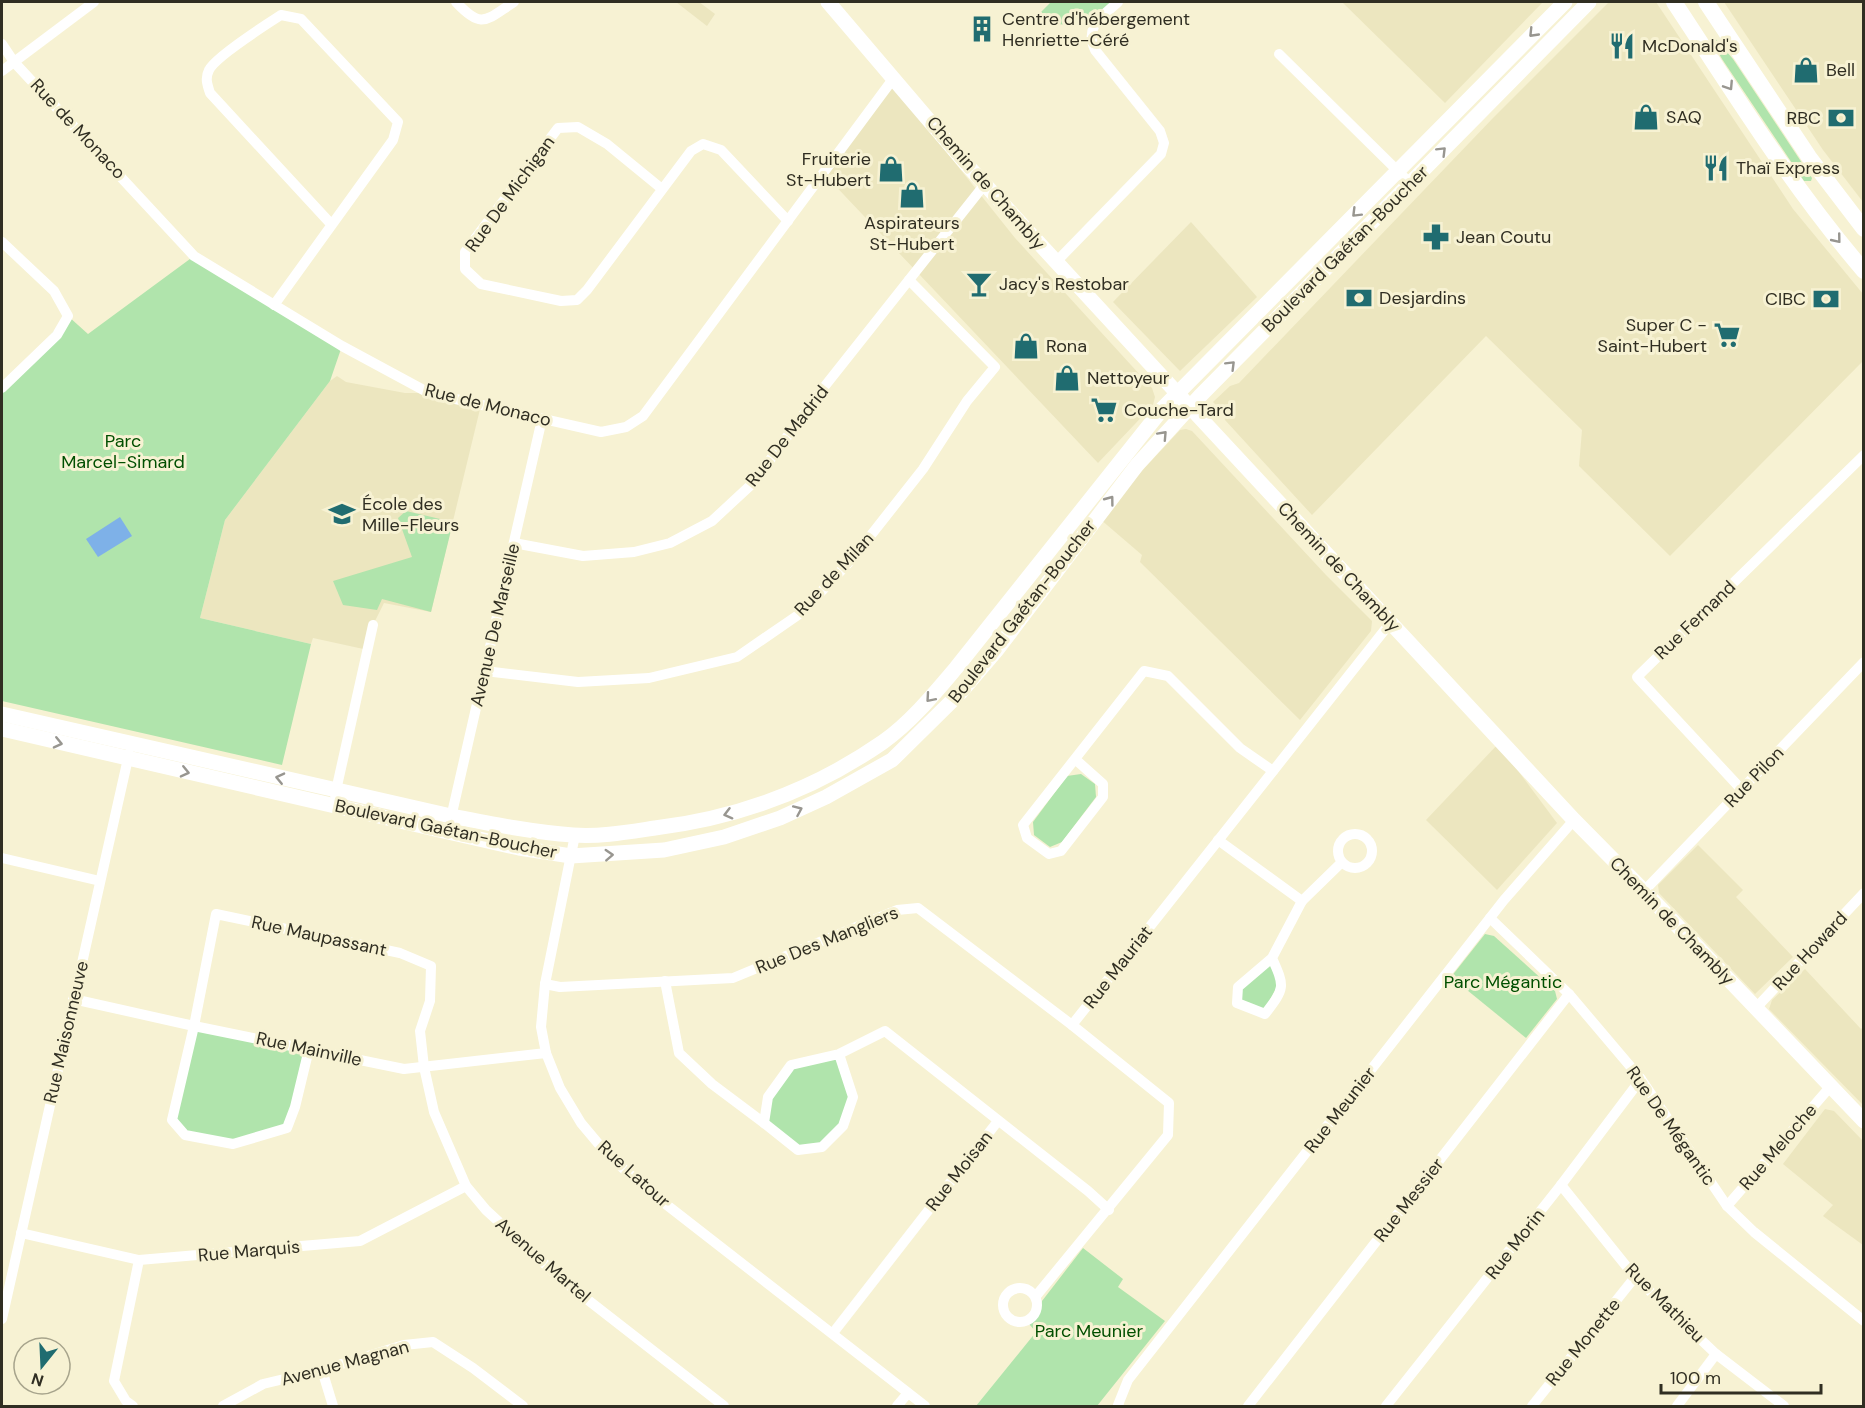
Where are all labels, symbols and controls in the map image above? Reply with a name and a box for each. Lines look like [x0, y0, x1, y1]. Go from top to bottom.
place label: Centre d'hébergement Henriette-Céré [1002, 7, 1190, 52]
building icon: Centre d'hébergement Henriette-Céré [967, 14, 997, 44]
one-way arrow [1529, 27, 1540, 37]
restaurant icon: McDonald's [1607, 31, 1637, 61]
place label: McDonald's [1642, 34, 1738, 58]
shop icon: Bell [1791, 55, 1821, 85]
place label: Bell [1826, 58, 1855, 82]
street label: Rue de Monaco [25, 74, 131, 184]
one-way arrow [1722, 79, 1733, 90]
shop icon: SAQ [1631, 102, 1661, 132]
bank icon: RBC [1826, 103, 1856, 133]
place label: SAQ [1666, 105, 1702, 129]
place label: RBC [1787, 106, 1821, 130]
street label: Chemin de Chambly [921, 111, 1051, 255]
street label: Rue De Michigan [460, 131, 560, 257]
place label: Fruiterie St-Hubert [786, 147, 871, 192]
one-way arrow [1434, 148, 1445, 159]
restaurant icon: Thaï Express [1701, 153, 1731, 183]
shop icon: Fruiterie St-Hubert [876, 154, 906, 184]
place label: Thaï Express [1736, 156, 1840, 180]
street label: Boulevard Gaétan-Boucher [1256, 160, 1434, 338]
shop icon: Aspirateurs St-Hubert [897, 180, 927, 210]
one-way arrow [1353, 205, 1364, 216]
place label: Aspirateurs St-Hubert [864, 211, 960, 256]
pharmacy icon: Jean Coutu [1421, 222, 1451, 252]
place label: Jean Coutu [1456, 225, 1551, 249]
one-way arrow [1830, 232, 1841, 243]
bar icon: Jacy's Restobar [964, 269, 994, 299]
place label: Jacy's Restobar [999, 272, 1129, 296]
bank icon: Desjardins [1344, 283, 1374, 313]
bank icon: CIBC [1811, 284, 1841, 314]
place label: Desjardins [1379, 286, 1466, 310]
place label: CIBC [1765, 287, 1806, 311]
place label: Super C - Saint-Hubert [1598, 313, 1707, 358]
supermarket icon: Super C - Saint-Hubert [1712, 320, 1742, 350]
shop icon: Rona [1011, 331, 1041, 361]
place label: Rona [1046, 334, 1087, 358]
one-way arrow [1223, 361, 1234, 372]
shop icon: Nettoyeur [1052, 363, 1082, 393]
place label: Nettoyeur [1087, 366, 1170, 390]
street label: Rue de Monaco [422, 378, 554, 432]
street label: Rue De Madrid [740, 381, 834, 491]
supermarket icon: Couche-Tard [1089, 395, 1119, 425]
place label: Couche-Tard [1124, 398, 1234, 422]
park label: Parc Marcel-Simard [61, 429, 185, 474]
one-way arrow [1156, 432, 1167, 442]
place label: École des Mille-Fleurs [362, 492, 459, 537]
one-way arrow [1103, 495, 1114, 506]
street label: Chemin de Chambly [1272, 497, 1406, 637]
school or university icon: École des Mille-Fleurs [327, 499, 357, 529]
street label: Boulevard Gaétan-Boucher [943, 514, 1101, 708]
street label: Rue de Milan [789, 527, 879, 621]
street label: Avenue De Marseille [465, 541, 525, 709]
street label: Rue Fernand [1649, 575, 1741, 665]
one-way arrow [927, 691, 938, 702]
one-way arrow [53, 735, 63, 748]
street label: Rue Pilon [1719, 741, 1789, 813]
one-way arrow [180, 764, 190, 777]
one-way arrow [275, 772, 285, 785]
street label: Boulevard Gaétan-Boucher [333, 794, 560, 864]
one-way arrow [791, 805, 802, 817]
one-way arrow [723, 807, 734, 819]
one-way arrow [605, 848, 614, 861]
street label: Chemin de Chambly [1604, 852, 1740, 990]
street label: Rue Des Mangliers [752, 900, 902, 980]
street label: Rue Howard [1767, 906, 1853, 996]
street label: Rue Maupassant [249, 910, 389, 962]
street label: Rue Mauriat [1078, 921, 1158, 1013]
street label: Rue Maisonneuve [38, 958, 94, 1106]
park label: Parc Mégantic [1444, 970, 1562, 994]
street label: Rue Mainville [254, 1026, 364, 1072]
street label: Rue Meunier [1299, 1062, 1381, 1158]
street label: Rue De Mégantic [1621, 1062, 1721, 1190]
street label: Rue Meloche [1734, 1099, 1822, 1195]
street label: Rue Moisan [920, 1126, 998, 1216]
street label: Rue Latour [593, 1135, 676, 1213]
street label: Rue Messier [1369, 1153, 1450, 1247]
street label: Rue Morin [1480, 1204, 1550, 1284]
street label: Avenue Martel [490, 1212, 596, 1308]
street label: Rue Marquis [197, 1235, 301, 1267]
street label: Rue Mathieu [1620, 1258, 1710, 1348]
street label: Rue Monette [1540, 1293, 1626, 1391]
park label: Parc Meunier [1035, 1319, 1144, 1343]
street label: Avenue Magnan [278, 1334, 412, 1392]
north arrow [12, 1336, 72, 1396]
scale bar [1661, 1357, 1822, 1395]
text: 100 m [1670, 1366, 1721, 1390]
text: N [29, 1368, 46, 1392]

